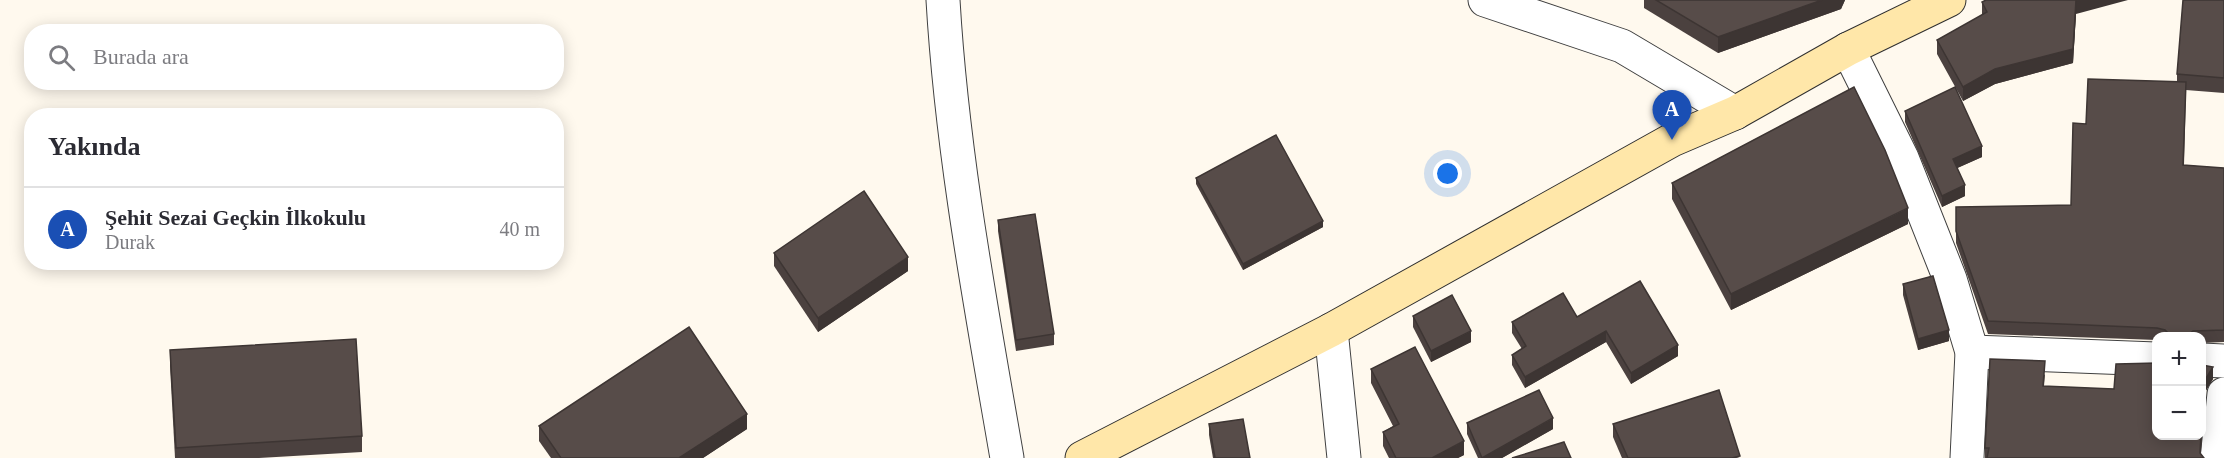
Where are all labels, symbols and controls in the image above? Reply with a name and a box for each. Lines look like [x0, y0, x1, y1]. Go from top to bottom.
search box [24, 24, 564, 90]
icon: search [45, 41, 78, 74]
text: Burada ara [93, 44, 189, 69]
pin: A [1652, 90, 1692, 140]
text: Yakında [48, 132, 141, 161]
your location [1433, 159, 1462, 188]
text: Şehit Sezai Geçkin İlkokulu [105, 205, 366, 230]
text: A [60, 218, 75, 240]
text: 40 m [499, 218, 540, 240]
text: Durak [105, 231, 155, 253]
map controls [2152, 332, 2206, 440]
button: + [2152, 332, 2206, 386]
button: − [2152, 386, 2206, 440]

